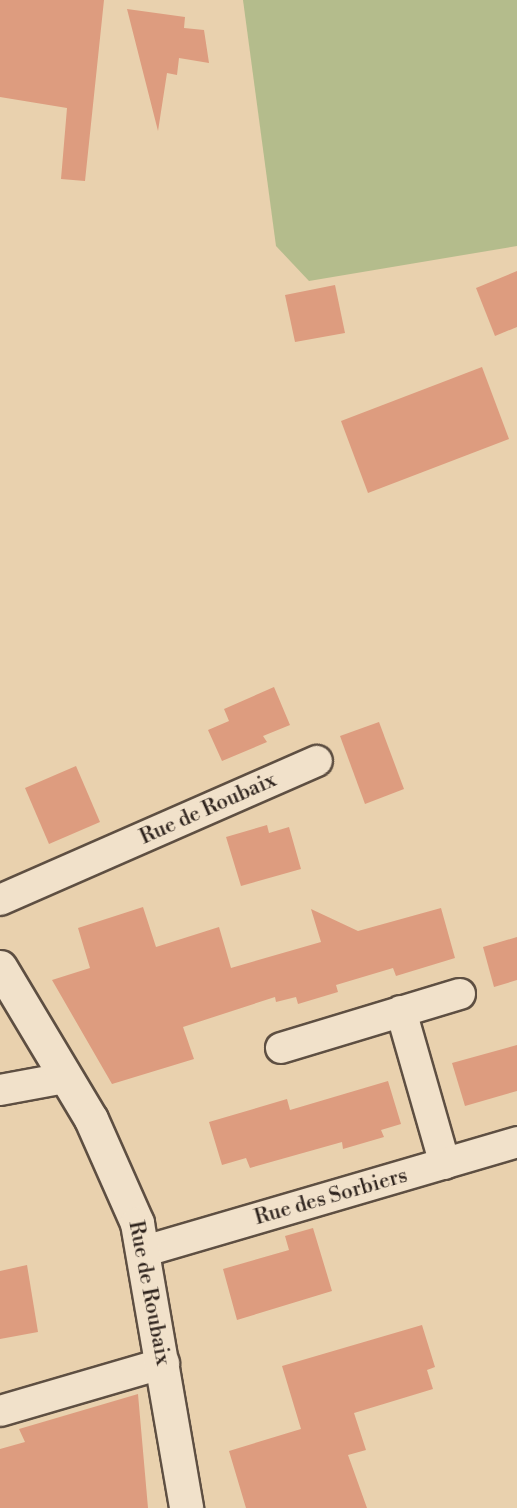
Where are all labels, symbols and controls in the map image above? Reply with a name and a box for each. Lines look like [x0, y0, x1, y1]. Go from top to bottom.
street label: Rue de Roubaix [136, 768, 280, 850]
street label: Rue des Sorbiers [252, 1163, 410, 1231]
street label: Rue de Roubaix [123, 1219, 175, 1367]

